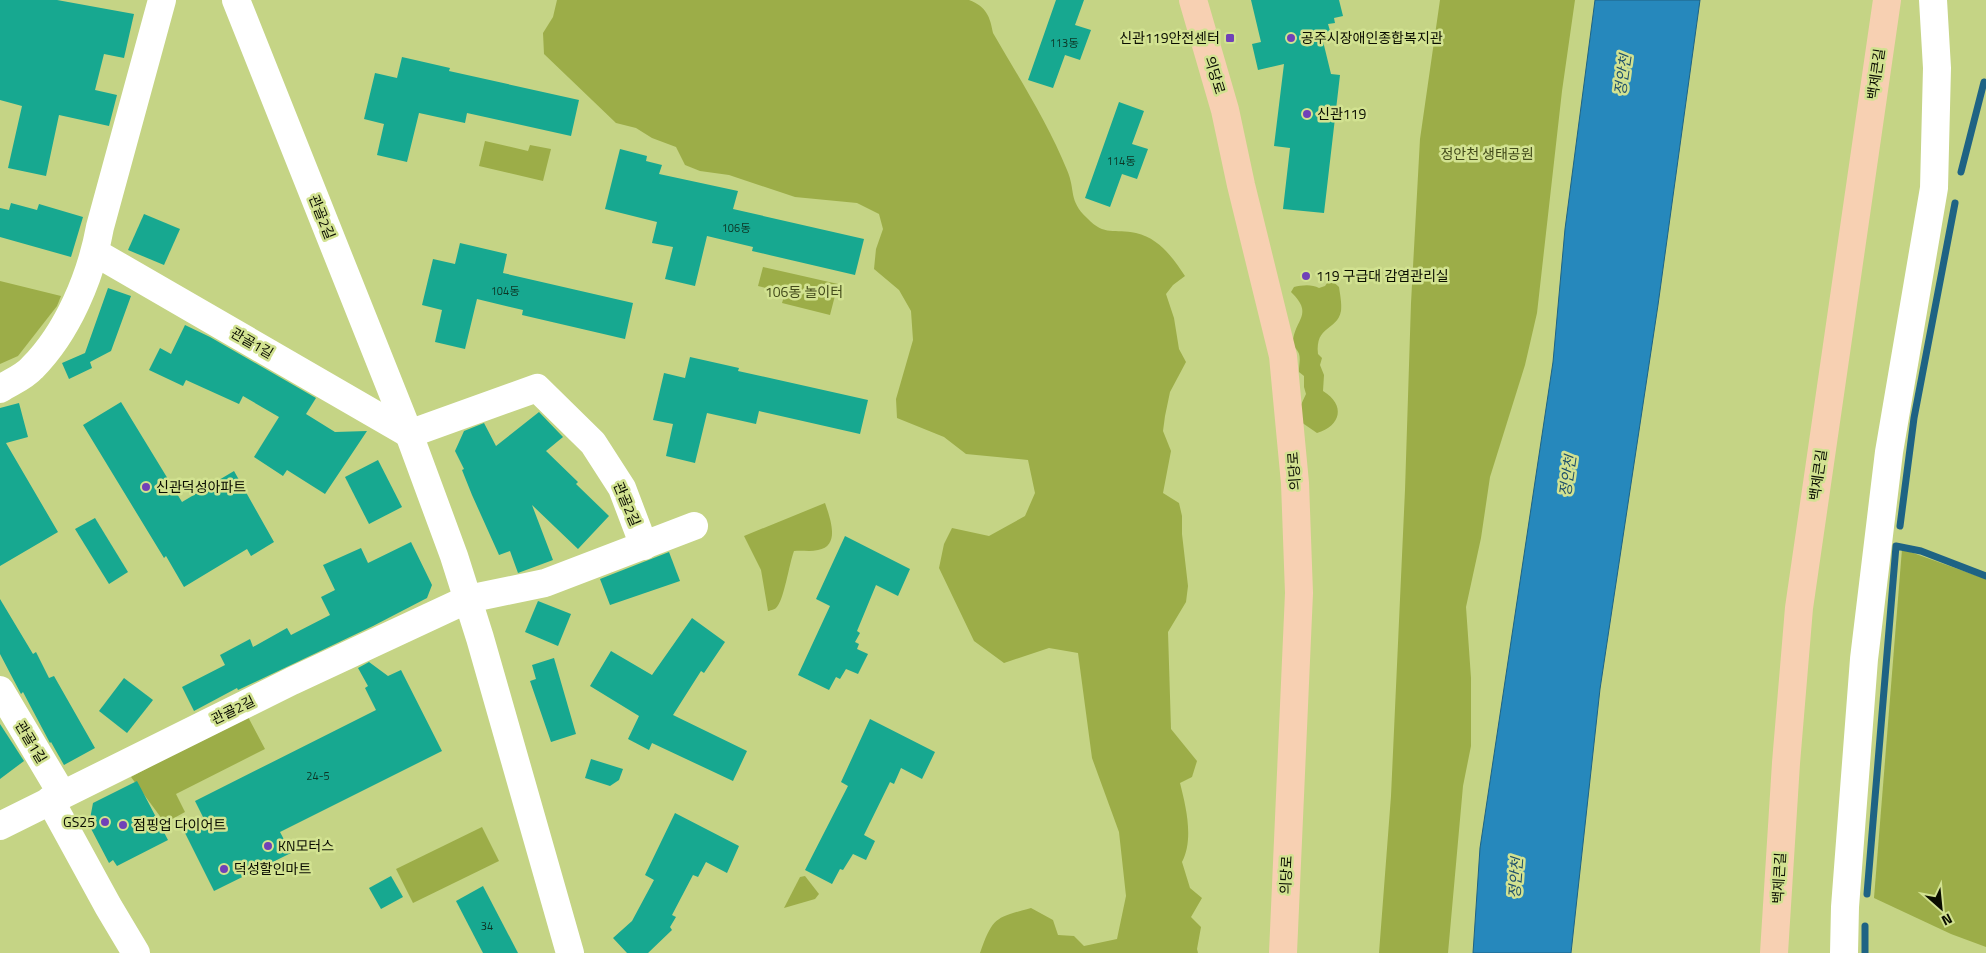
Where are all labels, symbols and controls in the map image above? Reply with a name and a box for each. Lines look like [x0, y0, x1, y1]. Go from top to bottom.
place label: 신관119안전센터 [1119, 27, 1220, 48]
place label: 공주시장애인종합복지관 [1301, 27, 1443, 48]
marker: 신관119안전센터 [1224, 32, 1236, 44]
marker: 공주시장애인종합복지관 [1285, 32, 1297, 44]
house number: 113동 [1050, 35, 1078, 51]
street label: 백제큰길 [1862, 47, 1889, 101]
water label: 정안천 [1608, 51, 1637, 97]
street label: 의당로 [1200, 53, 1231, 97]
place label: 신관119 [1317, 103, 1366, 124]
marker: 신관119 [1301, 108, 1313, 120]
park label: 정안천 생태공원 [1440, 143, 1534, 164]
house number: 114동 [1107, 153, 1135, 169]
street label: 관골2길 [304, 191, 341, 242]
house number: 106동 [722, 220, 750, 236]
place label: 119 구급대 감염관리실 [1316, 265, 1449, 286]
marker: 119 구급대 감염관리실 [1300, 270, 1312, 282]
park label: 106동 놀이터 [765, 281, 843, 302]
house number: 104동 [491, 283, 519, 299]
street label: 관골1길 [227, 322, 278, 363]
street label: 백제큰길 [1804, 448, 1831, 502]
street label: 의당로 [1282, 451, 1305, 491]
water label: 정안천 [1553, 452, 1582, 498]
place label: 신관덕성아파트 [156, 476, 246, 497]
street label: 관골2길 [609, 478, 646, 529]
marker: 신관덕성아파트 [140, 481, 152, 493]
street label: 관골2길 [207, 690, 258, 729]
street label: 관골1길 [10, 716, 52, 767]
house number: 24-5 [306, 768, 330, 784]
place label: GS25 [63, 811, 95, 832]
place label: 점핑업 다이어트 [133, 814, 226, 835]
marker: GS25 [99, 816, 111, 828]
marker: 점핑업 다이어트 [117, 819, 129, 831]
place label: KN모터스 [278, 835, 334, 856]
marker: KN모터스 [262, 840, 274, 852]
street label: 백제큰길 [1767, 852, 1790, 904]
water label: 정안천 [1503, 854, 1529, 899]
street label: 의당로 [1274, 855, 1297, 895]
place label: 덕성할인마트 [234, 858, 311, 879]
marker: 덕성할인마트 [218, 863, 230, 875]
north arrow [1916, 883, 1966, 933]
text: N [1938, 908, 1956, 932]
house number: 34 [481, 918, 493, 934]

